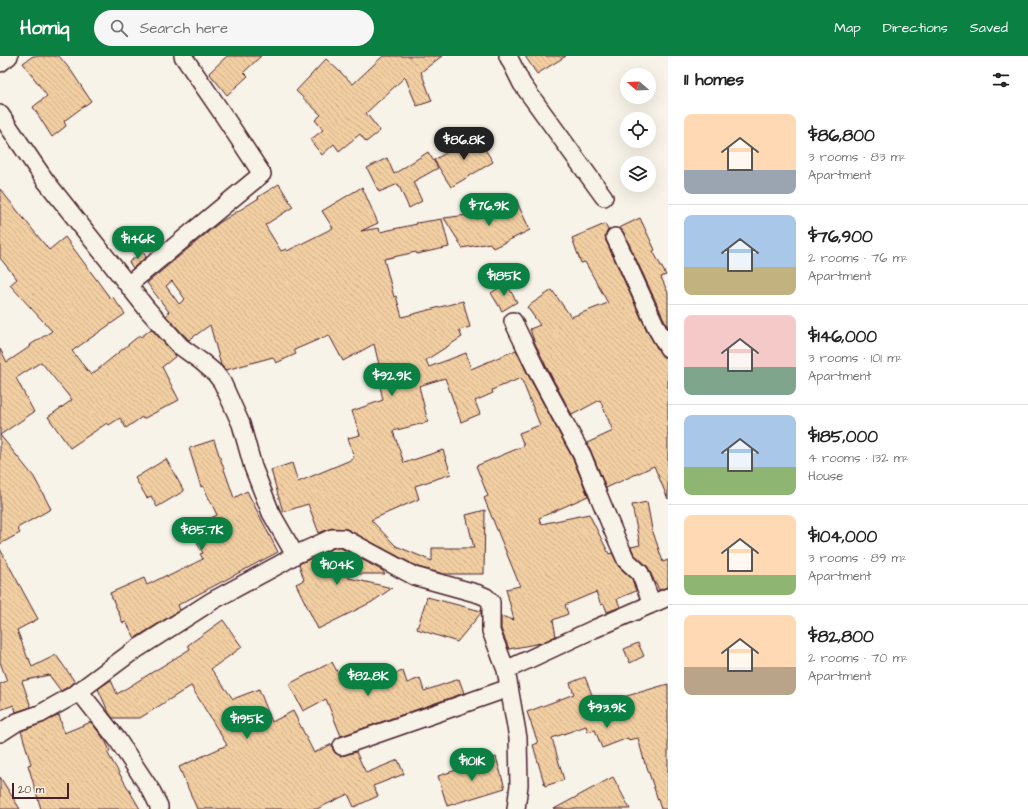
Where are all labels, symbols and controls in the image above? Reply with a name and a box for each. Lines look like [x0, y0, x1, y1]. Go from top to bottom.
search box [94, 10, 374, 46]
text: Homiq [20, 15, 70, 42]
icon: search [108, 17, 130, 39]
text: Search here [140, 18, 228, 39]
text: Map [834, 18, 861, 38]
text: Directions [883, 18, 948, 38]
text: Saved [970, 18, 1008, 38]
north arrow [620, 68, 656, 104]
map controls [620, 68, 656, 192]
text: 11 homes [684, 68, 744, 92]
icon: filters [990, 69, 1012, 91]
button: locate [620, 112, 656, 148]
text: $86,800 [808, 124, 875, 148]
pin: $86.8K [431, 127, 497, 161]
icon: home [716, 130, 764, 178]
text: $86.8K [443, 131, 485, 149]
text: 3 rooms · 83 m² [808, 148, 906, 166]
button: layers [620, 156, 656, 192]
text: Apartment [808, 166, 872, 184]
pin: $76.9K [456, 193, 522, 227]
text: $76.9K [469, 197, 509, 215]
text: $76,900 [808, 225, 873, 249]
pin: $146K [110, 226, 166, 260]
text: $146K [121, 230, 155, 248]
icon: home [716, 231, 764, 279]
text: 2 rooms · 76 m² [808, 249, 908, 267]
pin: $185K [476, 263, 532, 297]
text: $185K [487, 267, 521, 285]
text: Apartment [808, 267, 872, 285]
text: $146,000 [808, 325, 877, 349]
icon: home [716, 331, 764, 379]
text: 3 rooms · 101 m² [808, 349, 902, 367]
pin: $92.9K [359, 363, 425, 397]
text: $92.9K [372, 367, 412, 385]
text: Apartment [808, 367, 872, 385]
text: $185,000 [808, 425, 878, 449]
icon: home [716, 431, 764, 479]
text: 4 rooms · 132 m² [808, 449, 909, 467]
text: House [808, 467, 843, 485]
pin: $85.7K [169, 517, 235, 551]
text: $85.7K [181, 521, 223, 539]
text: $104,000 [808, 525, 877, 549]
icon: home [716, 531, 764, 579]
text: 3 rooms · 89 m² [808, 549, 907, 567]
pin: $104K [309, 552, 365, 586]
text: $104K [320, 556, 354, 574]
text: Apartment [808, 567, 872, 585]
text: $82,800 [808, 625, 874, 649]
icon: home [716, 631, 764, 679]
text: 2 rooms · 70 m² [808, 649, 908, 667]
pin: $82.8K [335, 663, 401, 697]
text: $82.8K [347, 667, 389, 685]
text: Apartment [808, 667, 872, 685]
pin: $93.9K [574, 695, 640, 729]
text: $93.9K [588, 699, 626, 717]
pin: $195K [219, 706, 275, 740]
text: $195K [230, 710, 264, 728]
pin: $101K [444, 748, 500, 782]
text: $101K [459, 752, 485, 770]
scale bar [12, 781, 69, 800]
text: 20 m [18, 782, 44, 797]

